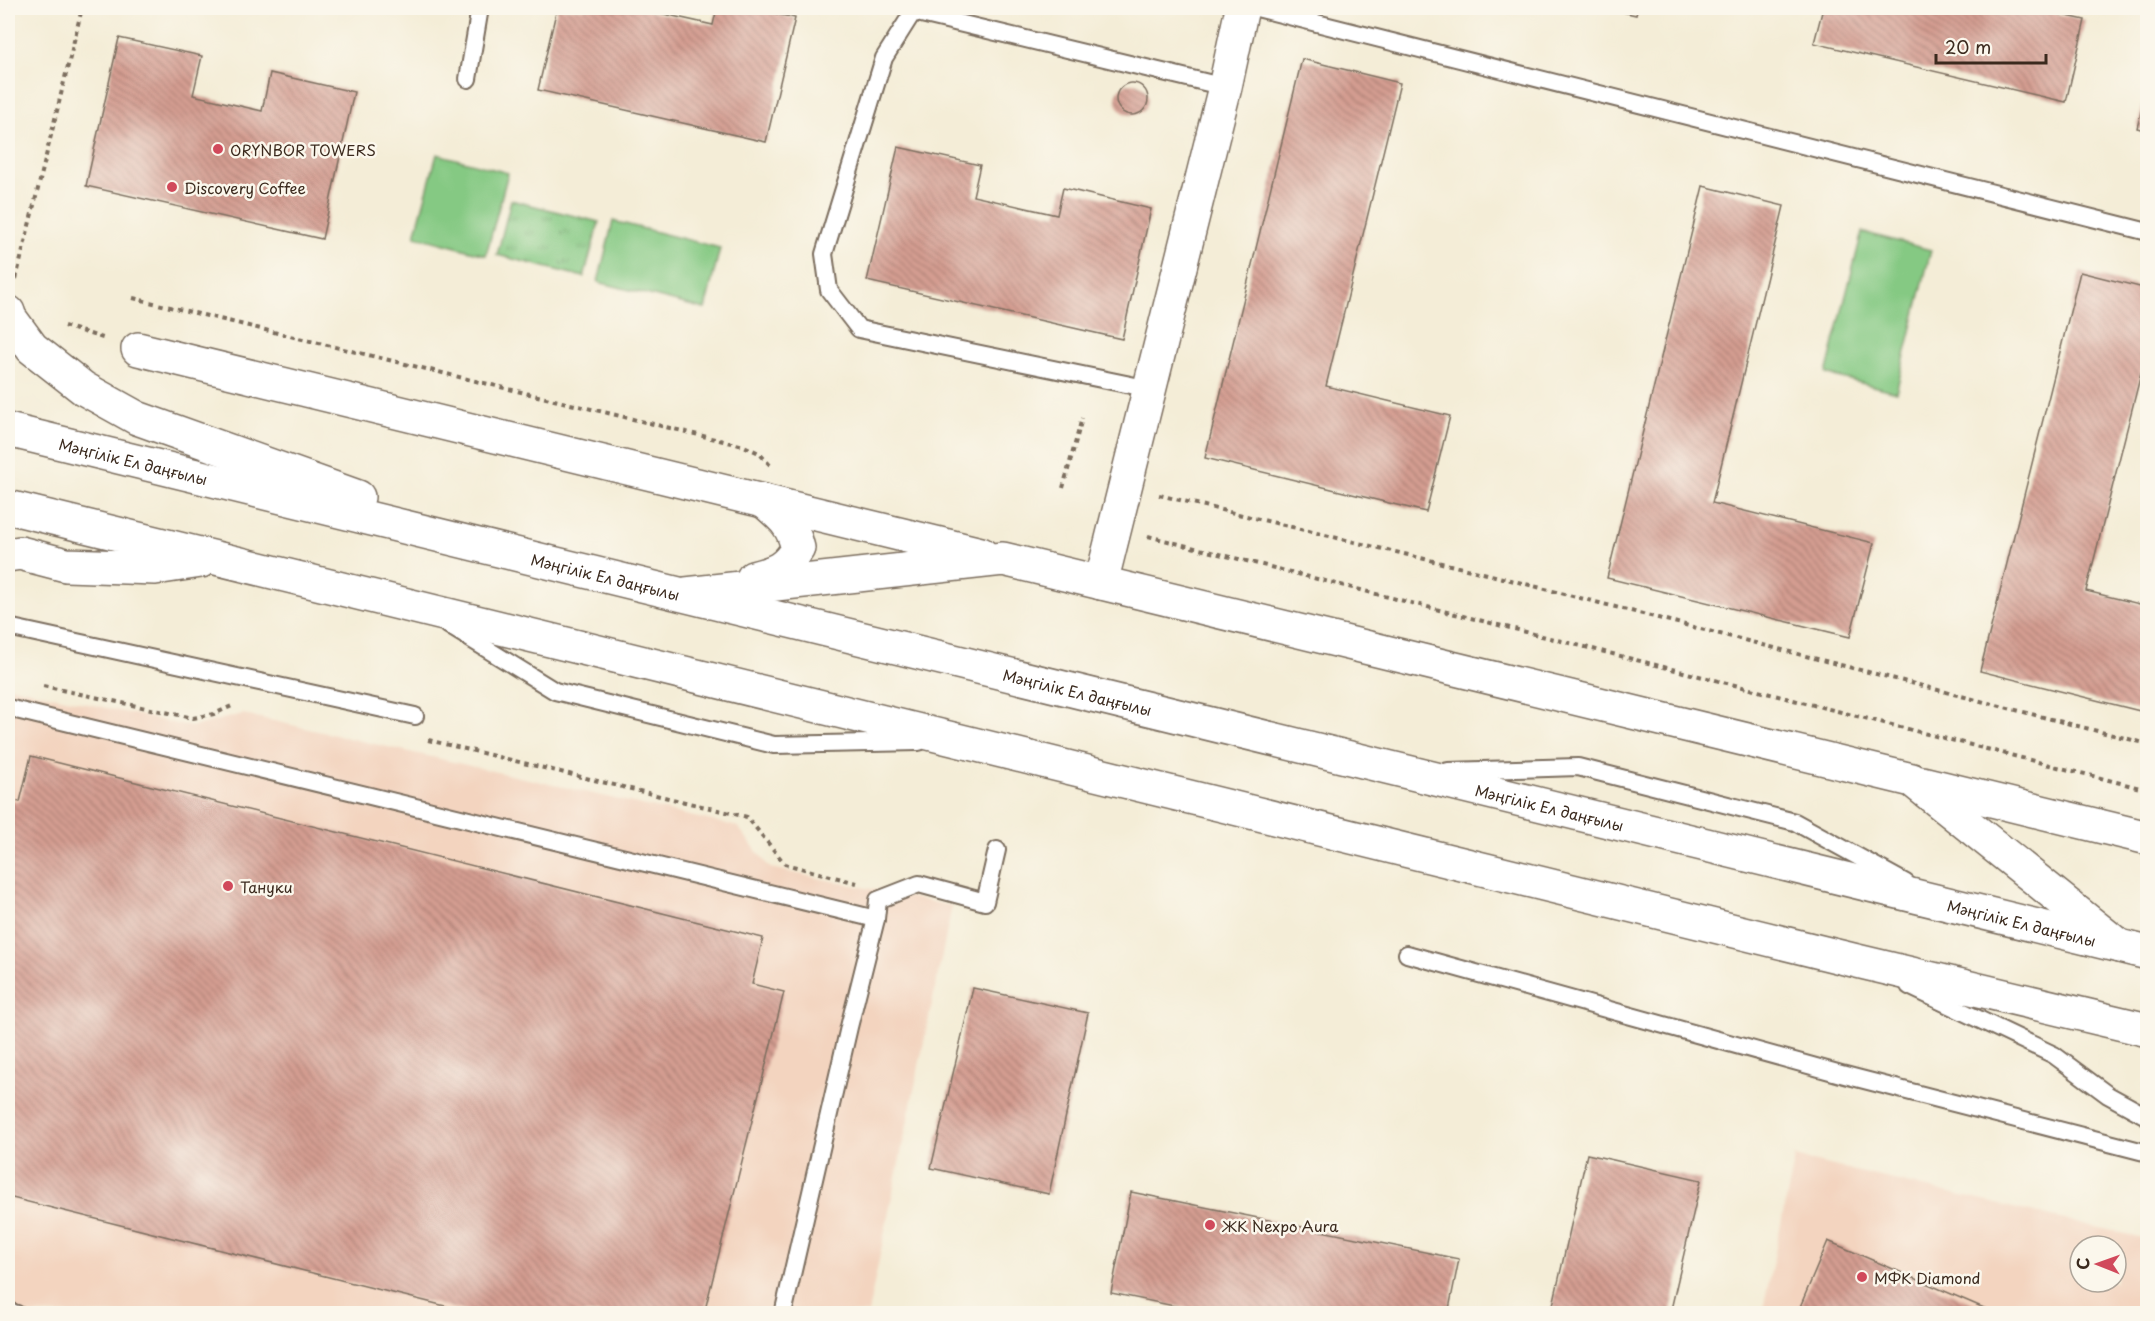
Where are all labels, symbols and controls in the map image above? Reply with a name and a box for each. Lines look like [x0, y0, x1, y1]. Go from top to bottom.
scale bar [1936, 27, 2046, 65]
text: 20 m [1945, 33, 1991, 60]
place label: ORYNBOR TOWERS [230, 138, 376, 161]
marker: ORYNBOR TOWERS [211, 142, 225, 156]
place label: Discovery Coffee [184, 176, 306, 199]
marker: Discovery Coffee [165, 180, 179, 194]
street label: Мәңгілік Ел даңғылы [57, 431, 210, 490]
street label: Мәңгілік Ел даңғылы [529, 547, 682, 605]
street label: Мәңгілік Ел даңғылы [1001, 662, 1154, 721]
street label: Мәңгілік Ел даңғылы [1473, 778, 1626, 836]
place label: Тануки [240, 875, 293, 898]
marker: Тануки [221, 879, 235, 893]
street label: Мәңгілік Ел даңғылы [1945, 893, 2098, 951]
place label: ЖК Nexpo Aura [1221, 1214, 1339, 1237]
marker: ЖК Nexpo Aura [1203, 1218, 1217, 1232]
north arrow [2068, 1234, 2128, 1294]
text: С [2070, 1257, 2094, 1270]
place label: МФК Diamond [1874, 1266, 1980, 1289]
marker: МФК Diamond [1855, 1270, 1869, 1284]

